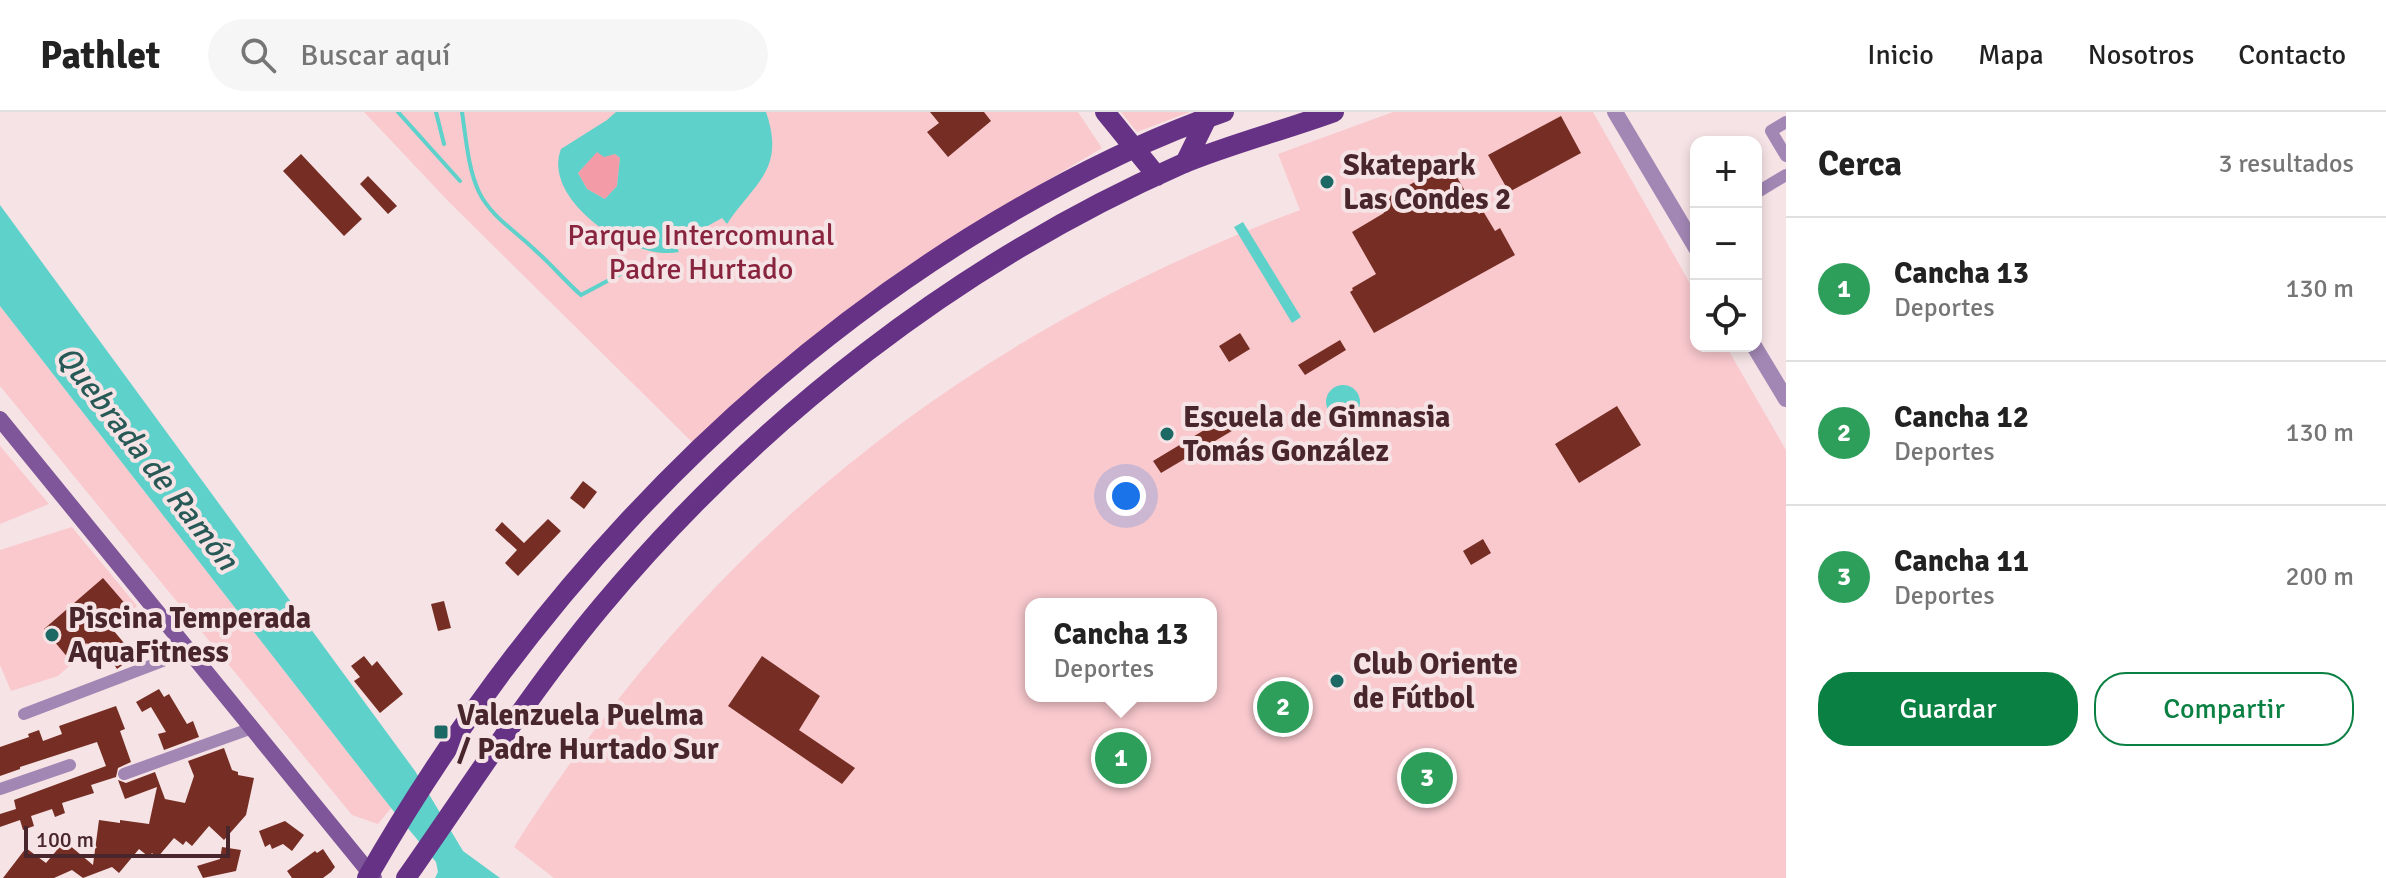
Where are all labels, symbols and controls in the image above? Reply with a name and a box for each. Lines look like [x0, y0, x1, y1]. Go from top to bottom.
search box [208, 19, 768, 91]
text: Pathlet [40, 32, 160, 79]
icon: search [236, 33, 280, 77]
text: Buscar aquí [300, 37, 450, 74]
text: Inicio [1867, 38, 1934, 72]
text: Mapa [1978, 38, 2044, 72]
text: Nosotros [2088, 38, 2194, 72]
text: Contacto [2238, 38, 2346, 72]
map controls [1690, 136, 1762, 352]
button: + [1690, 136, 1762, 208]
text: Cerca [1818, 143, 1902, 185]
place label: Skatepark Las Condes 2 [1343, 147, 1511, 218]
text: 3 resultados [2218, 148, 2354, 180]
marker: Skatepark Las Condes 2 [1318, 173, 1336, 191]
button: − [1690, 208, 1762, 280]
park label: Parque Intercomunal Padre Hurtado [567, 217, 835, 288]
text: Cancha 13 [1894, 255, 2029, 292]
text: 1 [1837, 273, 1851, 305]
text: 130 m [2285, 273, 2354, 305]
button: locate [1690, 280, 1762, 352]
text: Deportes [1894, 292, 1995, 324]
water label: Quebrada de Ramón [47, 338, 248, 579]
place label: Escuela de Gimnasia Tomás González [1183, 399, 1451, 470]
text: Cancha 12 [1894, 399, 2029, 436]
text: 2 [1837, 417, 1851, 449]
text: 130 m [2285, 417, 2354, 449]
marker: Escuela de Gimnasia Tomás González [1158, 425, 1176, 443]
text: Deportes [1894, 436, 1995, 468]
your location [1106, 476, 1146, 516]
text: Cancha 11 [1894, 543, 2029, 580]
text: 3 [1837, 561, 1851, 593]
text: 200 m [2285, 561, 2354, 593]
text: Deportes [1894, 580, 1995, 612]
popup [1025, 598, 1217, 702]
place label: Piscina Temperada AquaFitness [68, 600, 311, 671]
text: Cancha 13 [1054, 616, 1188, 653]
marker: Piscina Temperada AquaFitness [43, 626, 61, 644]
place label: Club Oriente de Fútbol [1353, 646, 1518, 717]
text: Deportes [1054, 653, 1154, 685]
marker: Club Oriente de Fútbol [1328, 672, 1346, 690]
button: Guardar [1818, 672, 2078, 746]
button: Compartir [2094, 672, 2354, 746]
pin: 2 [1257, 677, 1309, 737]
place label: Valenzuela Puelma / Padre Hurtado Sur [457, 697, 719, 768]
marker: Valenzuela Puelma / Padre Hurtado Sur [432, 723, 450, 741]
pin: 1 [1095, 728, 1147, 788]
pin: 3 [1401, 748, 1453, 808]
scale bar [24, 822, 230, 858]
text: 100 m [36, 826, 94, 853]

